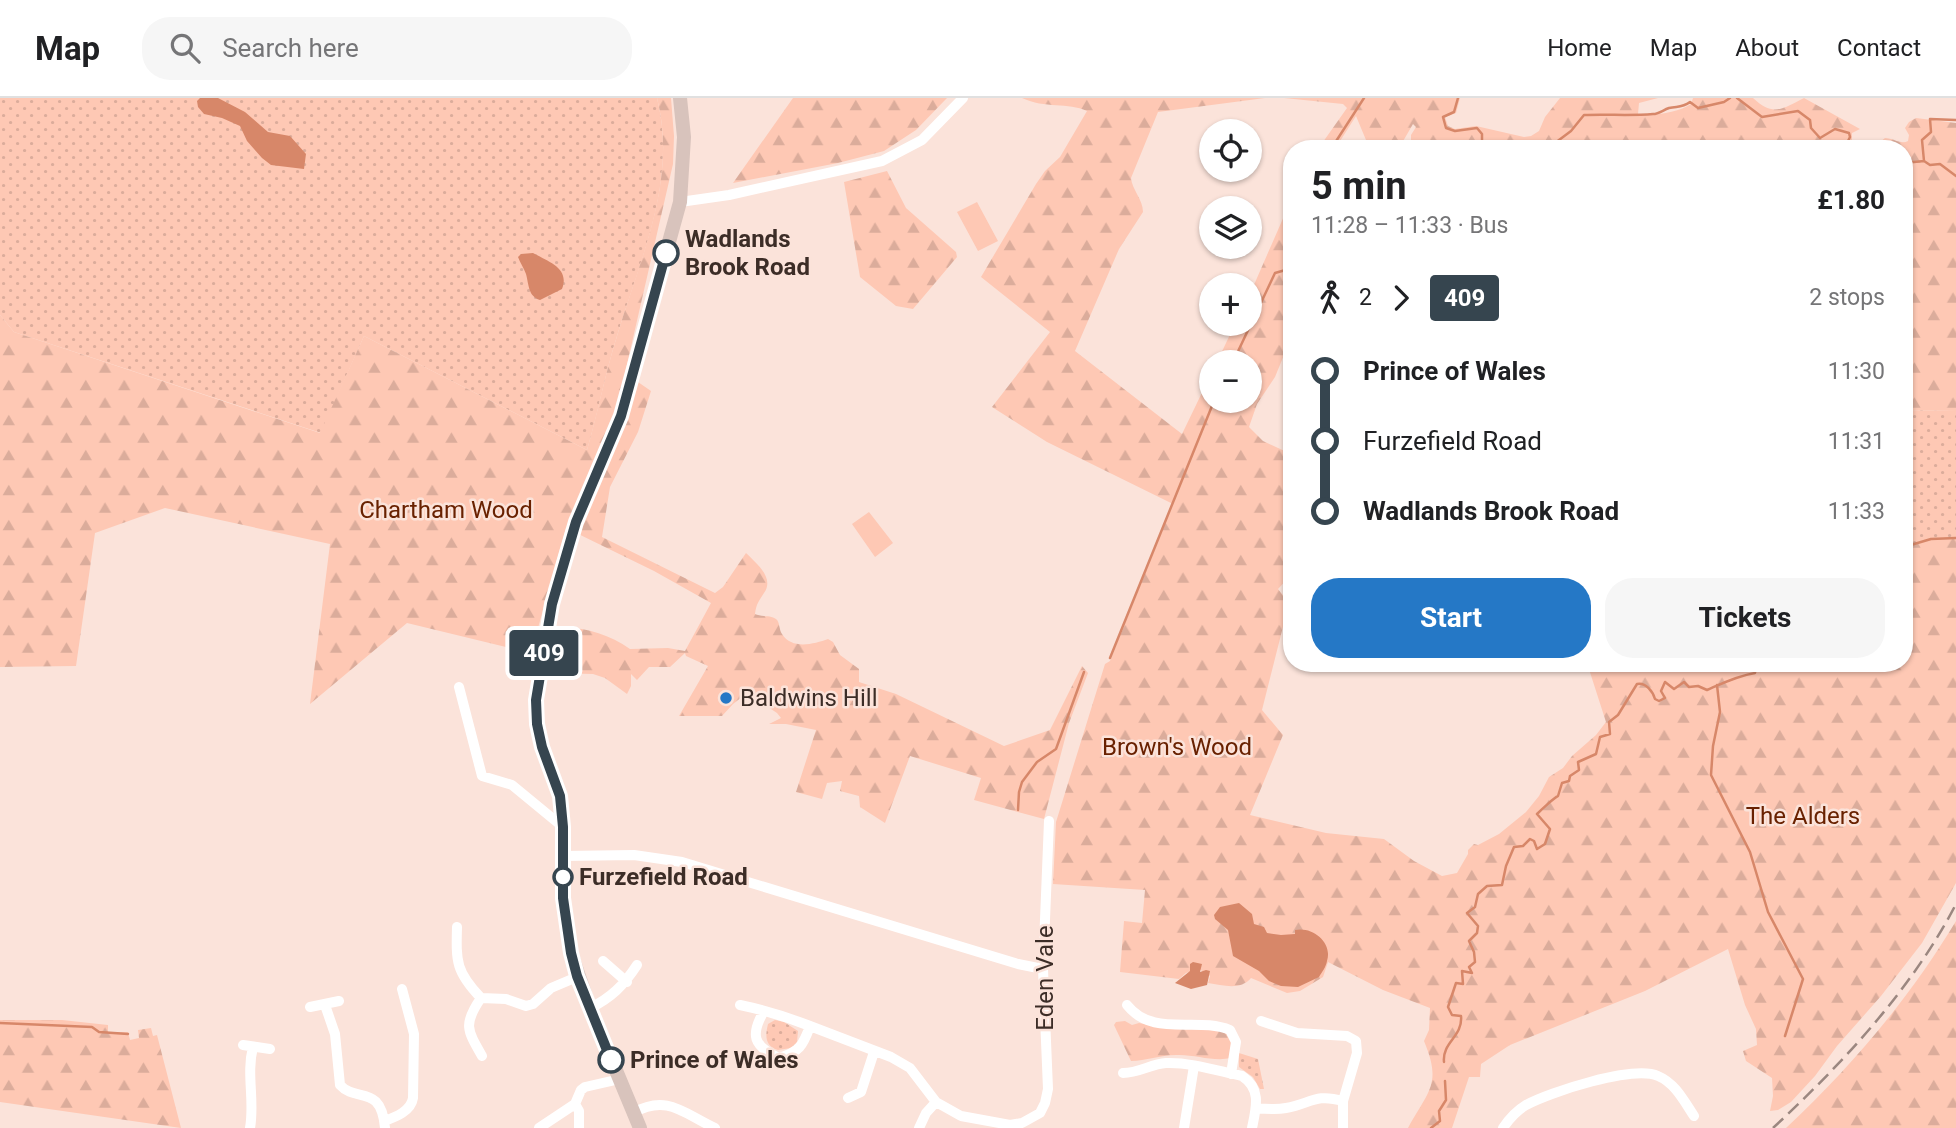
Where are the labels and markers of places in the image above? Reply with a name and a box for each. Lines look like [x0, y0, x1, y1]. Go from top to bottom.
place label: Wadlands Brook Road [685, 225, 810, 281]
marker: Wadlands Brook Road [653, 240, 679, 266]
place label: Baldwins Hill [740, 684, 877, 712]
marker: Baldwins Hill [718, 690, 734, 706]
place label: Furzefield Road [579, 863, 748, 891]
marker: Furzefield Road [553, 867, 573, 887]
place label: Prince of Wales [630, 1046, 799, 1074]
marker: Prince of Wales [598, 1047, 624, 1073]

